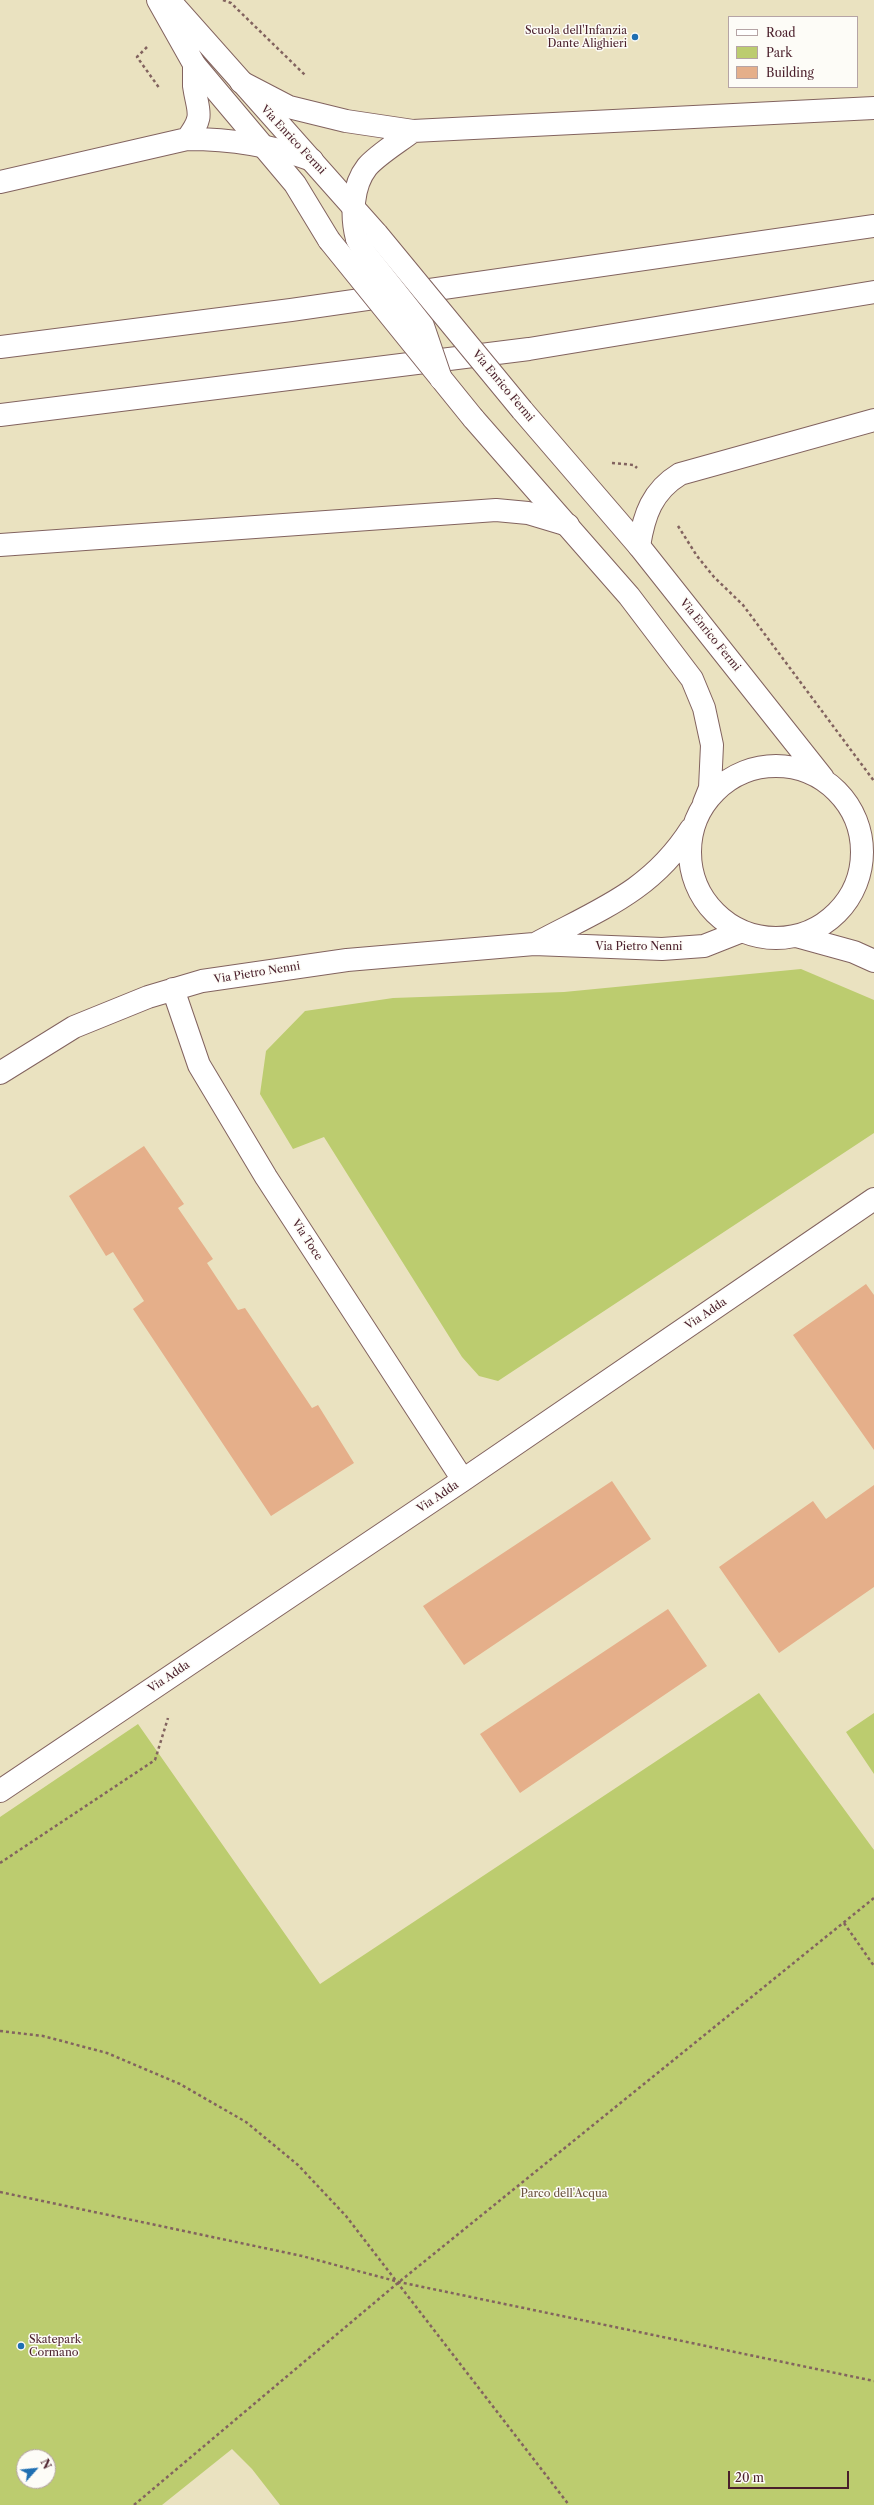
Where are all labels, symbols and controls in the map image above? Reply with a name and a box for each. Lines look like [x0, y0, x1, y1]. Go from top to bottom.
legend [728, 16, 858, 88]
place label: Scuola dell'Infanzia Dante Alighieri [525, 24, 627, 50]
text: Road [766, 25, 796, 40]
marker: Scuola dell'Infanzia Dante Alighieri [630, 32, 640, 42]
text: Park [766, 45, 792, 60]
text: Building [766, 65, 814, 80]
street label: Via Enrico Fermi [258, 103, 328, 177]
street label: Via Enrico Fermi [469, 348, 537, 424]
street label: Via Enrico Fermi [677, 596, 743, 674]
street label: Via Pietro Nenni [596, 940, 682, 954]
street label: Via Pietro Nenni [213, 960, 301, 986]
street label: Via Toce [289, 1217, 325, 1263]
street label: Via Adda [683, 1295, 729, 1333]
street label: Via Adda [415, 1478, 461, 1516]
street label: Via Adda [146, 1658, 192, 1696]
park label: Parco dell'Acqua [521, 2187, 607, 2201]
place label: Skatepark Cormano [29, 2333, 81, 2359]
marker: Skatepark Cormano [16, 2341, 26, 2351]
north arrow [16, 2449, 56, 2489]
text: N [37, 2457, 54, 2471]
scale bar [730, 2463, 851, 2489]
text: 20 m [735, 2470, 764, 2485]

